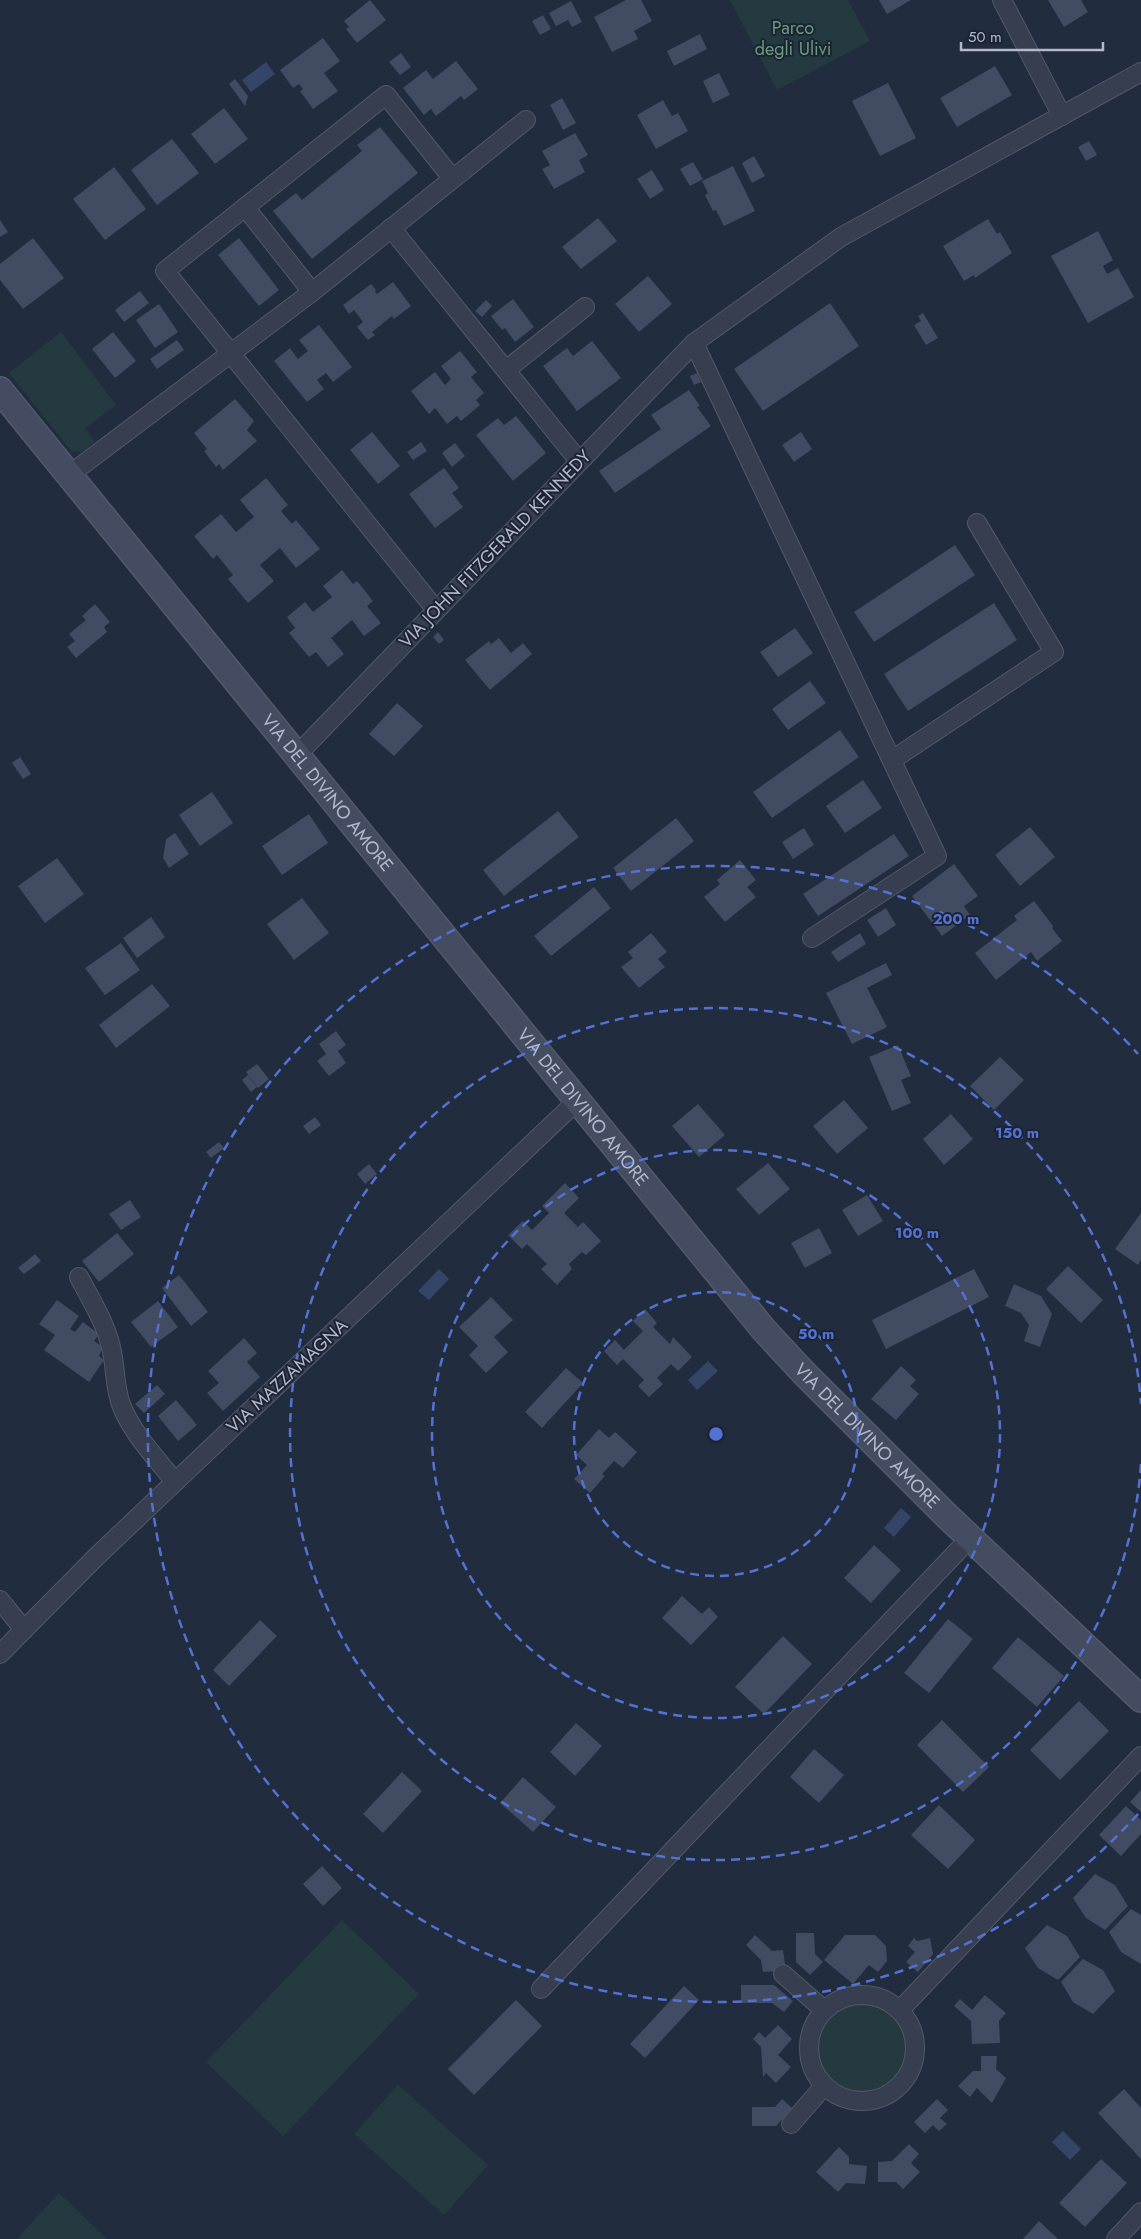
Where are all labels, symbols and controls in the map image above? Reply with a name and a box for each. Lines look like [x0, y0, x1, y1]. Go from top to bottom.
park label: Parco degli Ulivi [755, 15, 831, 62]
scale bar [961, 20, 1104, 52]
text: 50 m [968, 26, 1002, 48]
street label: VIA JOHN FITZGERALD KENNEDY [393, 443, 598, 654]
street label: VIA DEL DIVINO AMORE [255, 708, 399, 877]
text: 200 m [933, 908, 979, 930]
street label: VIA DEL DIVINO AMORE [511, 1023, 655, 1192]
text: 150 m [995, 1122, 1039, 1144]
text: 100 m [895, 1222, 939, 1244]
street label: VIA MAZZAMAGNA [221, 1313, 353, 1439]
text: 50 m [798, 1323, 834, 1345]
street label: VIA DEL DIVINO AMORE [788, 1357, 946, 1515]
centre of rings [707, 1425, 725, 1443]

